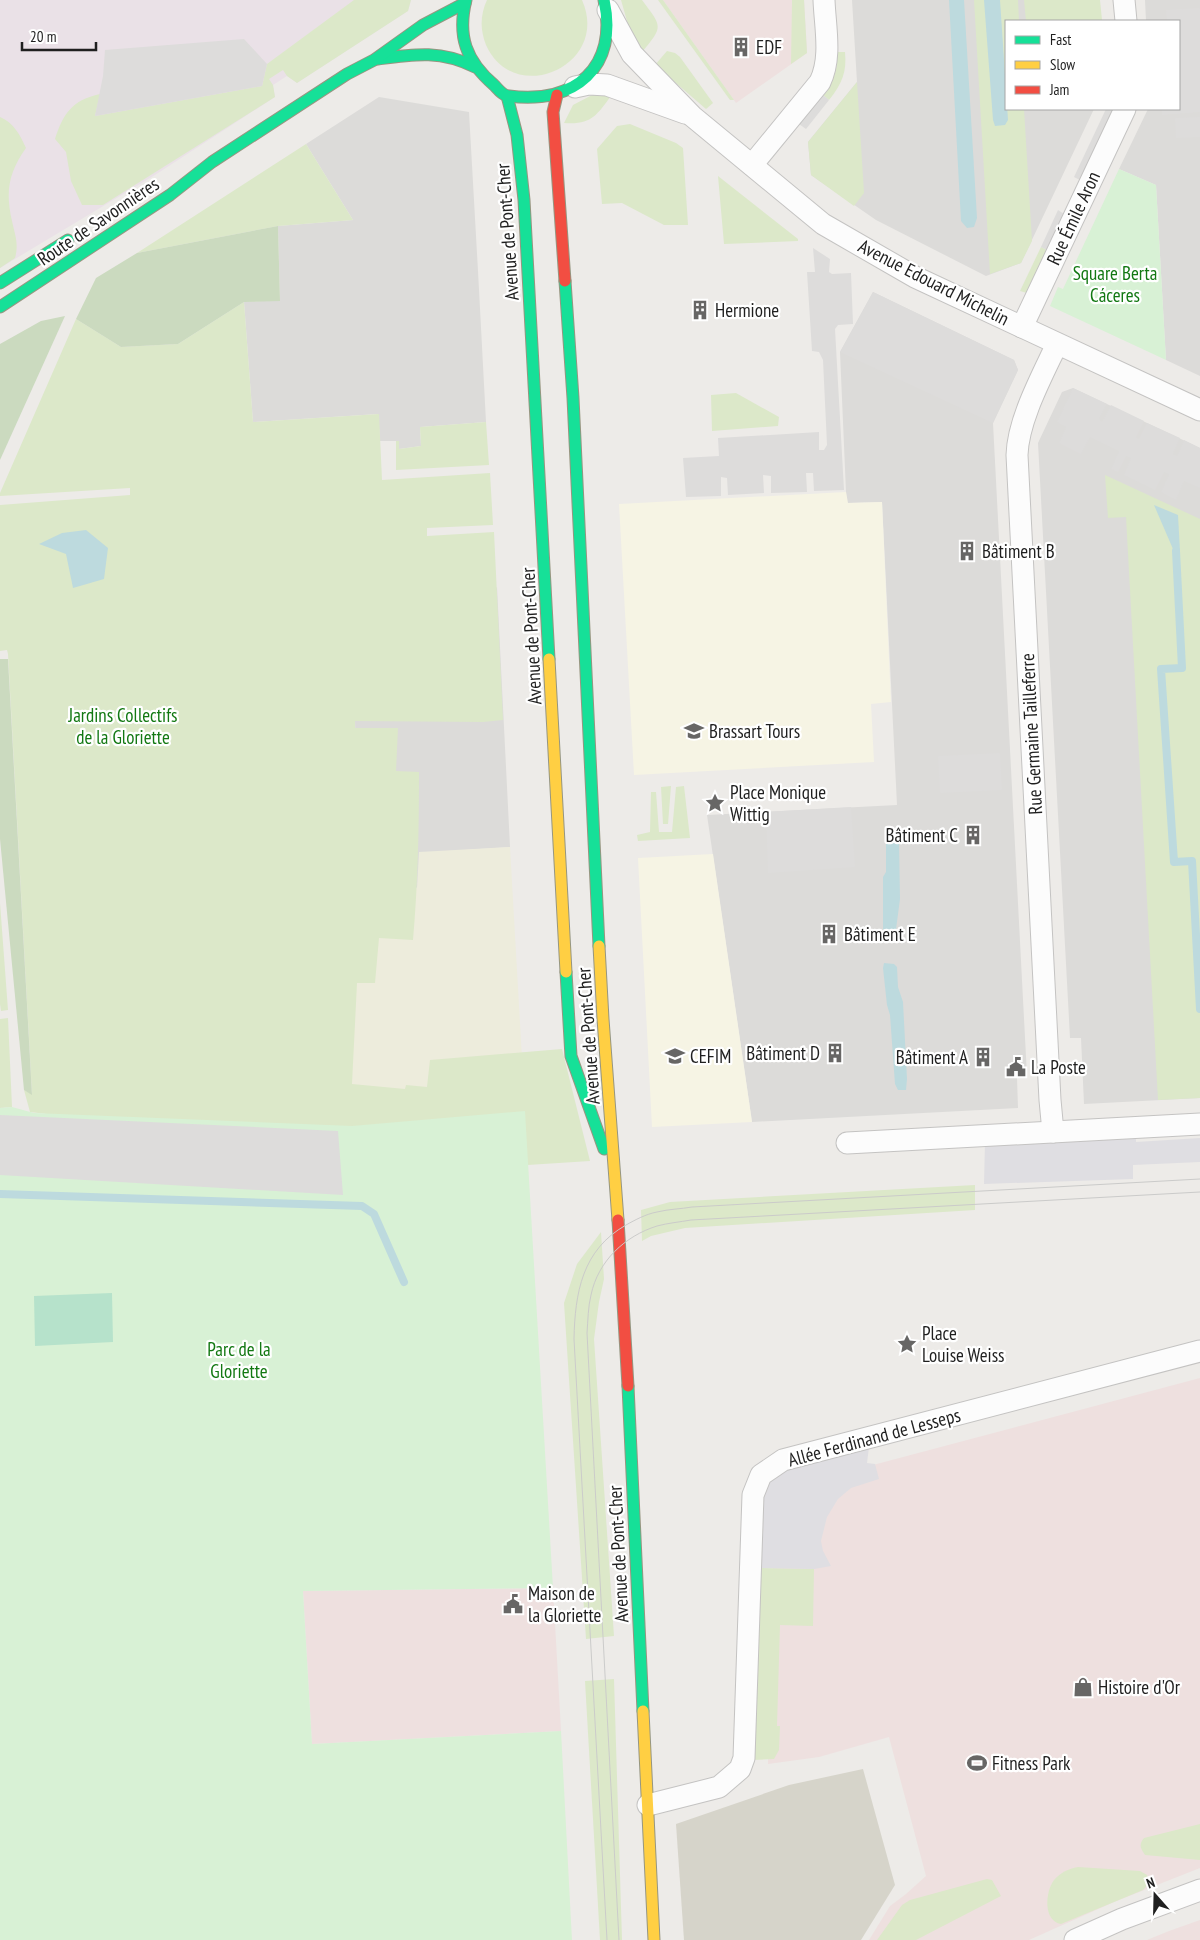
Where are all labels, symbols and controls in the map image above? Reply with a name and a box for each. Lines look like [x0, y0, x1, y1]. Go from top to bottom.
scale bar [22, 20, 96, 52]
legend [1005, 20, 1180, 110]
text: 20 m [30, 27, 56, 46]
text: Fast [1050, 30, 1071, 49]
place label: EDF [756, 35, 782, 59]
building icon: EDF [730, 36, 752, 58]
text: Slow [1050, 55, 1075, 74]
text: Jam [1049, 80, 1069, 99]
street label: Avenue de Pont-Cher [490, 162, 524, 301]
street label: Rue Émile Aron [1041, 167, 1105, 269]
street label: Route de Savonnières [33, 172, 163, 270]
street label: Avenue Edouard Michelin [855, 234, 1013, 330]
park label: Square Berta Cáceres [1073, 261, 1157, 307]
place label: Hermione [715, 298, 779, 322]
building icon: Hermione [689, 299, 711, 321]
place label: Bâtiment B [982, 539, 1055, 563]
building icon: Bâtiment B [956, 540, 978, 562]
street label: Avenue de Pont-Cher [515, 566, 547, 705]
street label: Rue Germaine Tailleferre [1015, 653, 1047, 815]
park label: Jardins Collectifs de la Gloriette [68, 703, 177, 749]
place label: Brassart Tours [709, 719, 800, 743]
school or university icon: Brassart Tours [683, 720, 705, 742]
place label: Place Monique Wittig [730, 780, 826, 826]
place icon: Place Monique Wittig [704, 792, 726, 814]
place label: Bâtiment C [886, 823, 958, 847]
building icon: Bâtiment C [962, 824, 984, 846]
place label: Bâtiment E [844, 922, 916, 946]
building icon: Bâtiment E [818, 923, 840, 945]
street label: Avenue de Pont-Cher [571, 966, 605, 1105]
place label: Bâtiment D [746, 1041, 820, 1065]
building icon: Bâtiment D [824, 1042, 846, 1064]
place label: CEFIM [690, 1044, 731, 1068]
school or university icon: CEFIM [664, 1045, 686, 1067]
place label: Bâtiment A [896, 1045, 968, 1069]
building icon: Bâtiment A [972, 1046, 994, 1068]
place label: La Poste [1031, 1055, 1086, 1079]
public building icon: La Poste [1005, 1056, 1027, 1078]
place label: Place Louise Weiss [922, 1321, 1005, 1367]
place icon: Place Louise Weiss [896, 1333, 918, 1355]
park label: Parc de la Gloriette [207, 1337, 271, 1383]
street label: Allée Ferdinand de Lesseps [785, 1402, 963, 1472]
street label: Avenue de Pont-Cher [602, 1484, 634, 1623]
place label: Maison de la Gloriette [528, 1581, 602, 1627]
public building icon: Maison de la Gloriette [502, 1593, 524, 1615]
place label: Histoire d'Or [1098, 1675, 1181, 1699]
shop icon: Histoire d'Or [1072, 1676, 1094, 1698]
place label: Fitness Park [992, 1751, 1071, 1775]
sports icon: Fitness Park [966, 1752, 988, 1774]
north arrow [1130, 1870, 1180, 1920]
text: N [1144, 1873, 1157, 1893]

